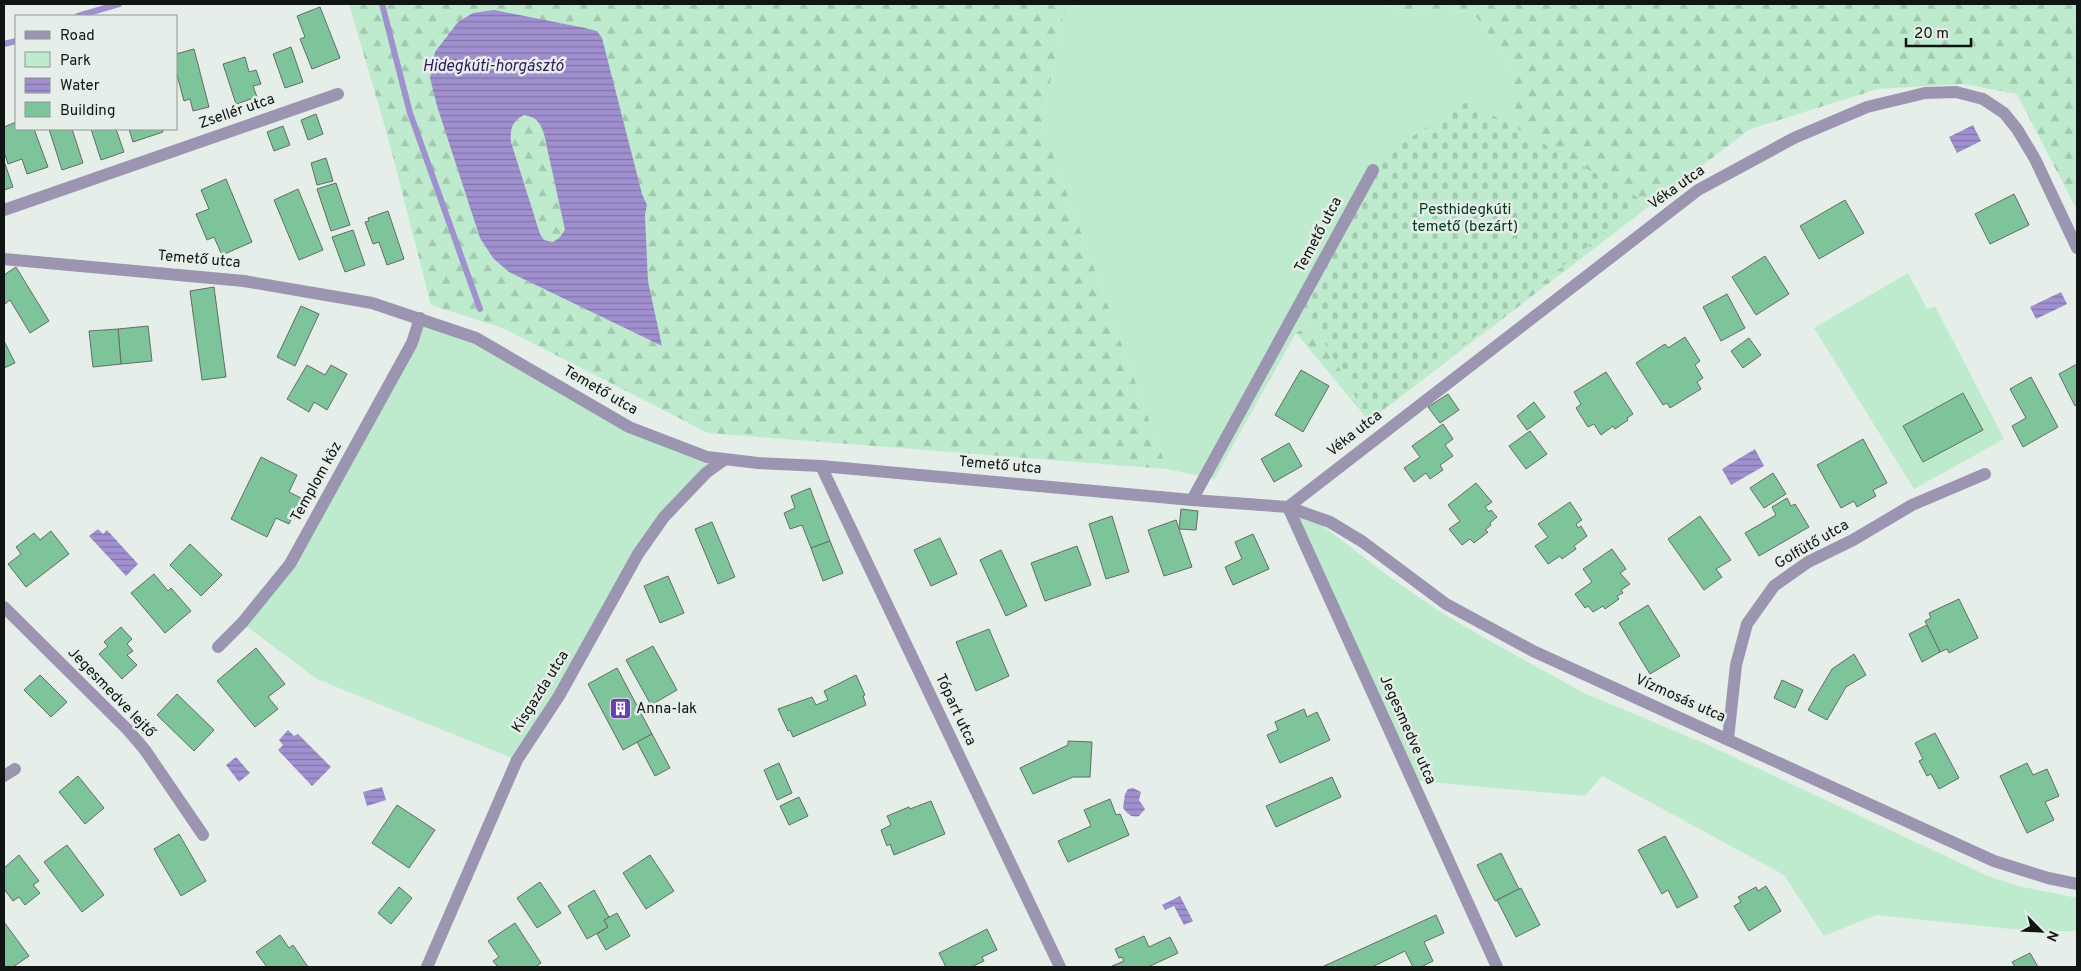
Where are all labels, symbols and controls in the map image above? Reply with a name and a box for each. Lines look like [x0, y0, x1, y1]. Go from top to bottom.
legend [15, 15, 178, 130]
scale bar [1906, 15, 1971, 47]
text: 20 m [1914, 25, 1949, 44]
text: Road [60, 27, 95, 46]
text: Park [60, 52, 91, 71]
water label: Hidegkúti-horgásztó [422, 57, 565, 77]
text: Water [60, 77, 100, 96]
street label: Zsellér utca [197, 90, 277, 134]
text: Building [60, 102, 115, 121]
street label: Véka utca [1645, 162, 1709, 214]
street label: Temető utca [1291, 194, 1347, 276]
park label: Pesthidegkúti temető (bezárt) [1412, 201, 1518, 237]
street label: Temető utca [157, 247, 241, 273]
street label: Temető utca [559, 362, 641, 420]
street label: Véka utca [1324, 407, 1386, 461]
street label: Templom köz [287, 439, 347, 525]
street label: Temető utca [958, 453, 1042, 479]
street label: Golfütő utca [1771, 516, 1853, 574]
street label: Jegesmedve lejtő [63, 644, 159, 743]
street label: Kisgazda utca [508, 647, 574, 737]
street label: Tópart utca [930, 671, 980, 749]
street label: Vízmosás utca [1632, 671, 1728, 727]
street label: Jegesmedve utca [1374, 672, 1440, 788]
building icon: Anna-lak [608, 697, 632, 721]
place label: Anna-lak [636, 700, 697, 719]
north arrow [2016, 906, 2066, 956]
text: N [2042, 928, 2061, 944]

